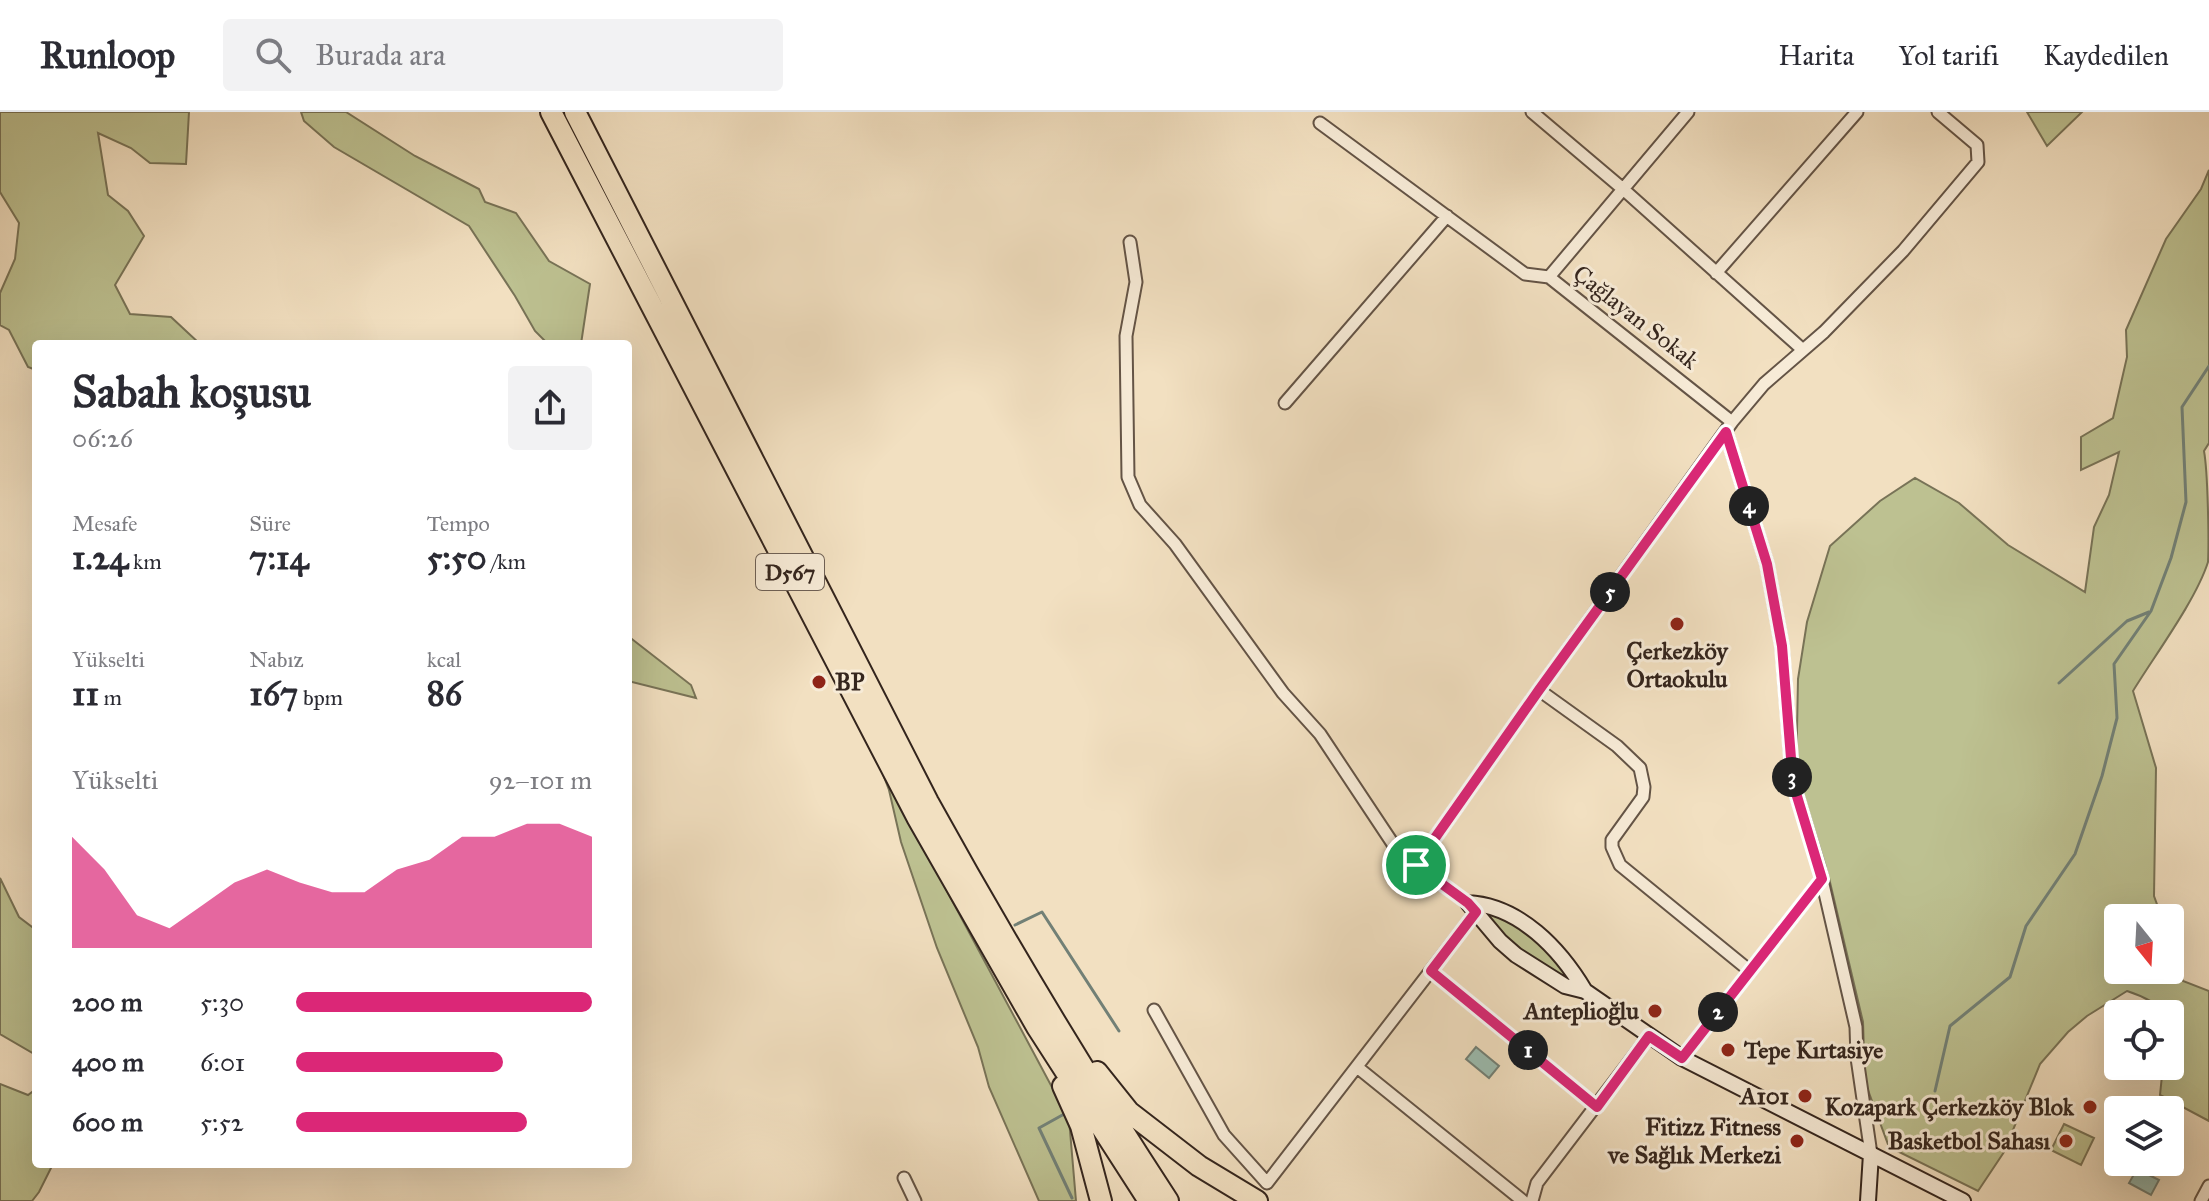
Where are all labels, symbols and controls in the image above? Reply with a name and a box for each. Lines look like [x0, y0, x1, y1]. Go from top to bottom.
search box [223, 19, 783, 91]
text: Runloop [40, 32, 175, 78]
icon: search [251, 33, 295, 77]
text: Burada ara [315, 37, 446, 73]
text: Harita [1778, 38, 1854, 73]
text: Yol tarifi [1898, 38, 1999, 73]
text: Kaydedilen [2043, 38, 2169, 73]
street label: Çağlayan Sokak [1567, 258, 1706, 376]
text: Sabah koşusu [72, 365, 311, 419]
button: share [508, 366, 592, 450]
text: 06:26 [72, 422, 133, 454]
pin: 4 [1729, 486, 1769, 526]
text: 4 [1743, 492, 1755, 519]
text: Mesafe [72, 510, 137, 537]
text: Süre [249, 510, 291, 537]
text: Tempo [427, 510, 490, 537]
text: 1.24 [72, 537, 128, 578]
text: 7:14 [249, 537, 308, 578]
text: 5:50 [427, 537, 487, 578]
text: km [128, 548, 162, 575]
text: /km [487, 548, 526, 575]
road number: D567 [756, 554, 824, 590]
pin: 5 [1590, 572, 1630, 612]
text: 5 [1605, 578, 1615, 605]
marker: Çerkezköy Ortaokulu [1668, 615, 1686, 633]
place label: Çerkezköy Ortaokulu [1626, 636, 1729, 694]
text: Yükselti [72, 646, 145, 673]
text: Nabız [249, 646, 304, 673]
text: kcal [427, 646, 461, 673]
place label: BP [835, 667, 865, 697]
text: 11 [72, 673, 99, 714]
text: 167 [249, 673, 298, 714]
text: 86 [427, 673, 462, 714]
marker: BP [810, 673, 828, 691]
text: m [99, 684, 122, 711]
text: bpm [298, 684, 343, 711]
pin: 3 [1772, 757, 1812, 797]
text: 3 [1788, 763, 1796, 790]
text: Yükselti [72, 764, 158, 796]
text: 92–101 m [489, 764, 592, 796]
pin [1382, 831, 1450, 899]
icon: arrive [1394, 843, 1438, 887]
north arrow [2104, 904, 2184, 984]
map controls [2104, 904, 2184, 1176]
text: 200 m [72, 986, 143, 1018]
text: 5:30 [200, 986, 244, 1018]
pin: 2 [1698, 992, 1738, 1032]
place label: Anteplioğlu [1522, 996, 1639, 1026]
text: 2 [1713, 998, 1723, 1025]
button: locate [2104, 1000, 2184, 1080]
marker: Anteplioğlu [1646, 1002, 1664, 1020]
pin: 1 [1508, 1030, 1548, 1070]
place label: Tepe Kırtasiye [1743, 1035, 1883, 1065]
text: 1 [1524, 1036, 1532, 1063]
marker: Tepe Kırtasiye [1719, 1041, 1737, 1059]
text: 400 m [72, 1046, 144, 1078]
text: 6:01 [200, 1046, 245, 1078]
place label: A101 [1738, 1081, 1790, 1111]
marker: A101 [1796, 1087, 1814, 1105]
place label: Kozapark Çerkezköy Blok [1824, 1092, 2075, 1122]
button: layers [2104, 1096, 2184, 1176]
marker: Kozapark Çerkezköy Blok [2081, 1098, 2099, 1116]
text: 600 m [72, 1106, 143, 1138]
text: 5:52 [200, 1106, 244, 1138]
place label: Fitizz Fitness ve Sağlık Merkezi [1607, 1112, 1781, 1170]
place label: Basketbol Sahası [1888, 1126, 2050, 1156]
marker: Fitizz Fitness ve Sağlık Merkezi [1788, 1132, 1806, 1150]
marker: Basketbol Sahası [2057, 1132, 2075, 1150]

